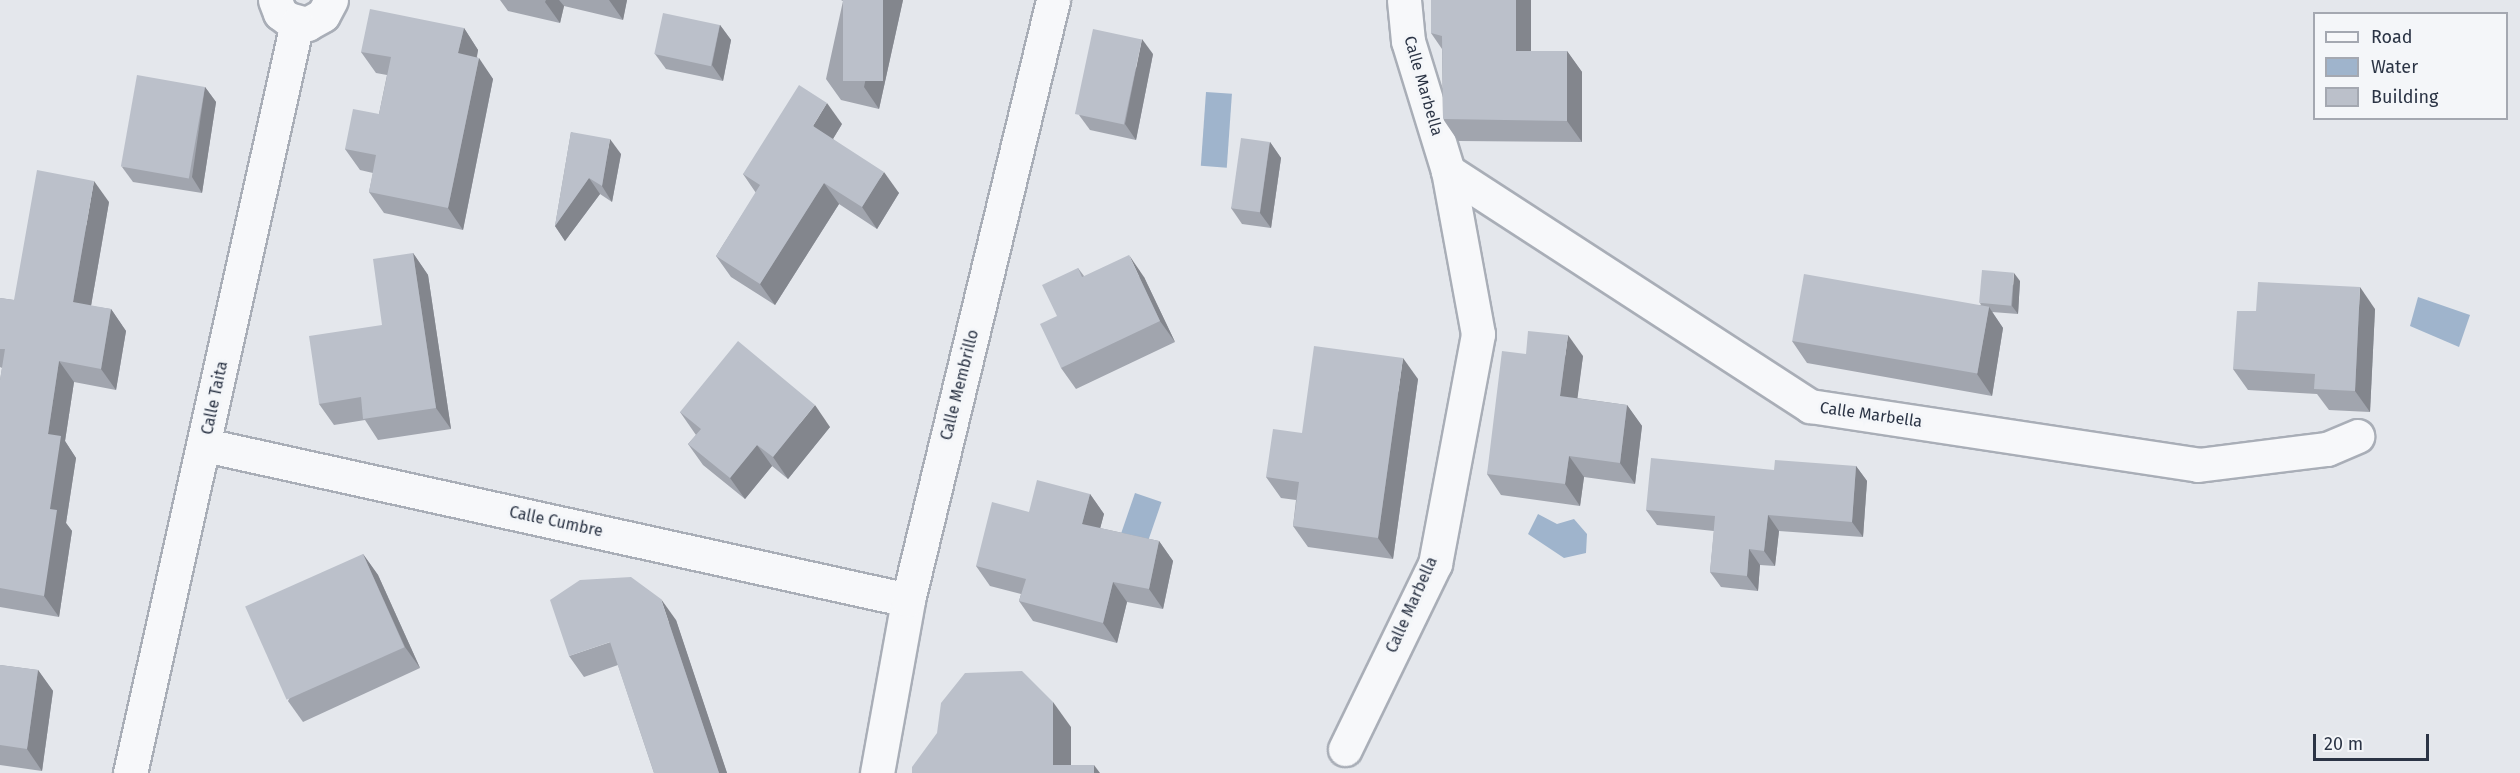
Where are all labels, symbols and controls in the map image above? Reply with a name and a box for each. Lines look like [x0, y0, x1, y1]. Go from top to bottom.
legend [2313, 12, 2508, 120]
text: Road [2371, 26, 2413, 48]
street label: Calle Marbella [1400, 34, 1446, 138]
text: Water [2371, 56, 2418, 78]
text: Building [2371, 86, 2438, 108]
street label: Calle Membrillo [937, 328, 983, 442]
street label: Calle Taita [198, 359, 232, 437]
street label: Calle Marbella [1819, 398, 1923, 432]
street label: Calle Cumbre [507, 503, 605, 541]
street label: Calle Marbella [1382, 554, 1442, 656]
scale bar [2316, 722, 2432, 760]
text: 20 m [2324, 733, 2363, 755]

